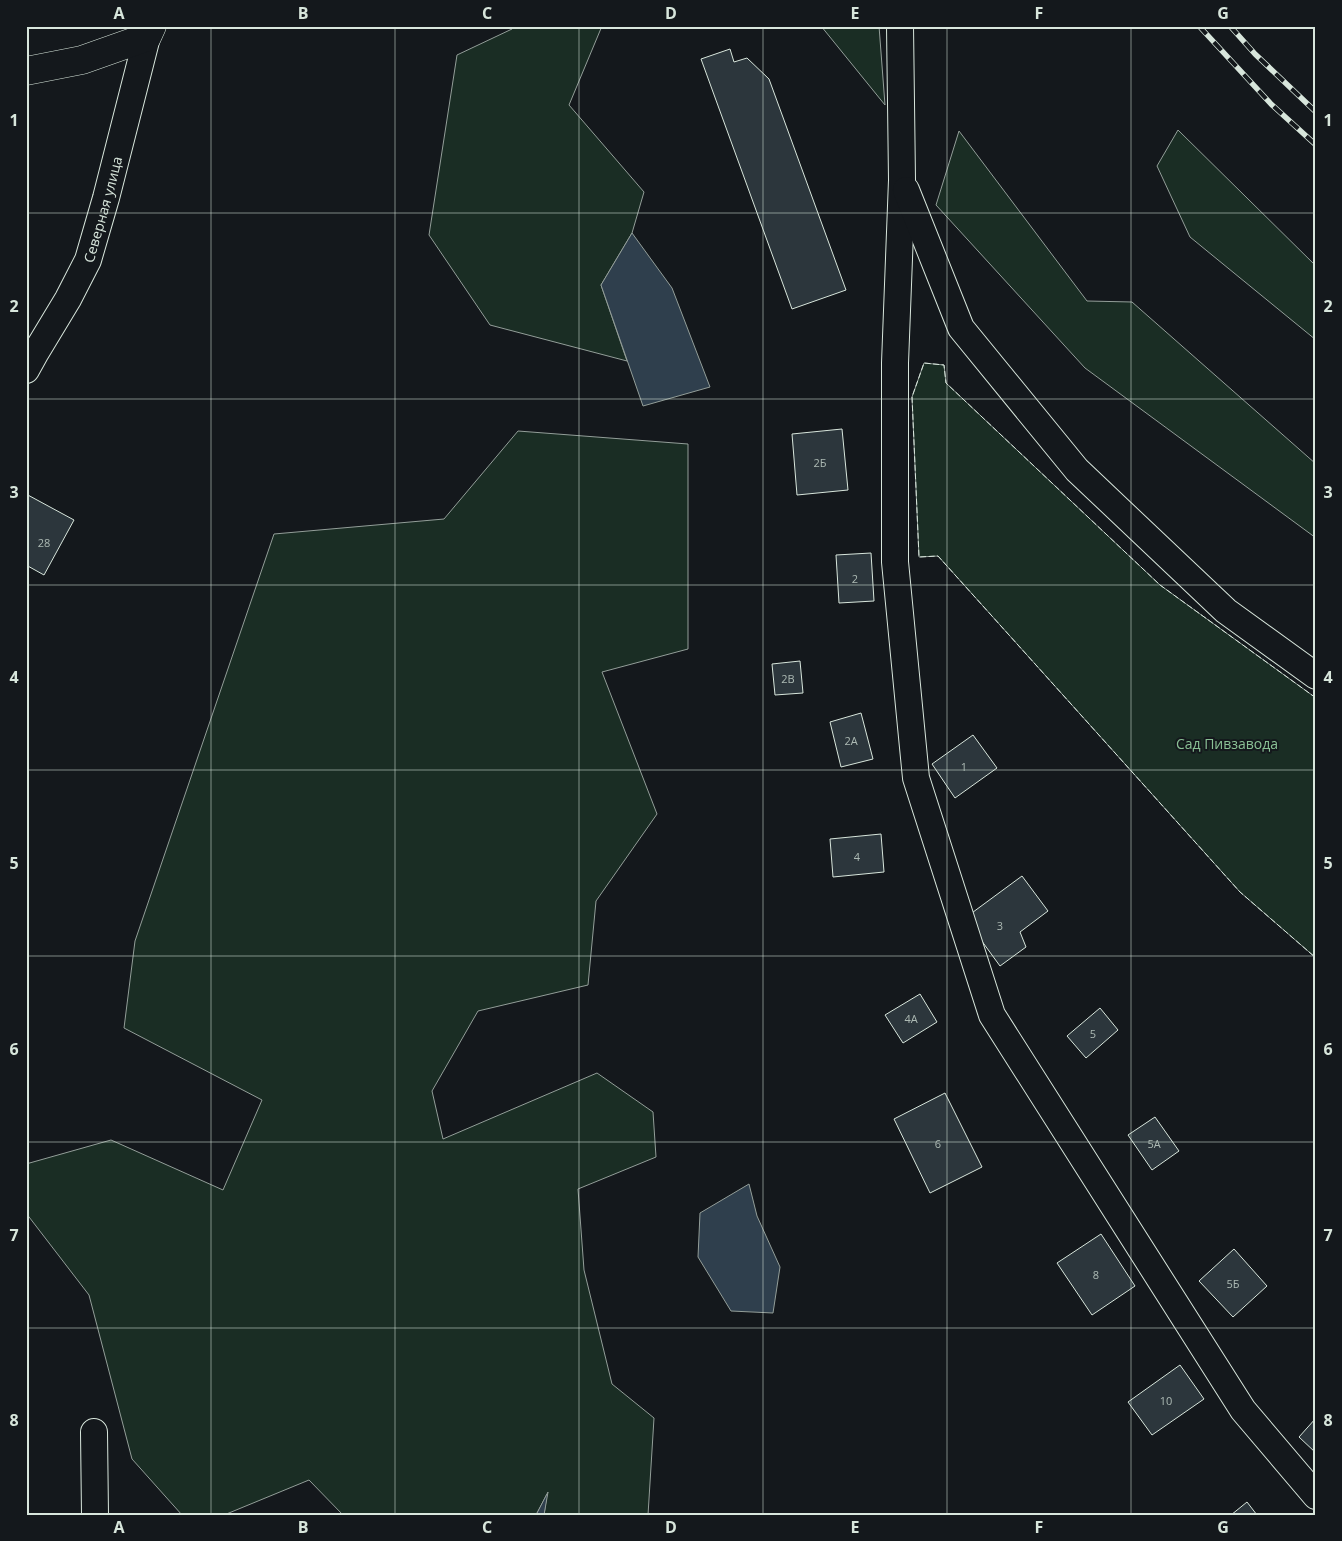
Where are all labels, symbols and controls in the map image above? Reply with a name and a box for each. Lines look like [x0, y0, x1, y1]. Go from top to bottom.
text: A [113, 2, 125, 24]
text: B [298, 2, 308, 24]
text: C [482, 2, 492, 24]
text: D [665, 2, 677, 24]
text: E [851, 2, 860, 24]
text: F [1035, 2, 1043, 24]
text: G [1217, 2, 1229, 24]
text: 1 [9, 109, 19, 131]
text: 1 [1323, 109, 1333, 131]
street label: Северная улица [78, 154, 126, 265]
text: 2 [9, 295, 19, 317]
text: 2 [1323, 295, 1333, 317]
house number: 2Б [813, 455, 827, 470]
text: 3 [9, 481, 19, 503]
text: 3 [1323, 481, 1333, 503]
house number: 28 [38, 535, 50, 550]
house number: 2 [852, 571, 858, 586]
text: 4 [9, 666, 19, 688]
text: 4 [1323, 666, 1333, 688]
house number: 2В [781, 671, 795, 686]
house number: 2А [844, 733, 858, 748]
park label: Сад Пивзавода [1176, 734, 1278, 753]
house number: 1 [961, 759, 967, 774]
house number: 4 [854, 849, 861, 864]
text: 5 [9, 852, 19, 874]
text: 5 [1323, 852, 1333, 874]
house number: 3 [997, 918, 1003, 933]
house number: 4А [904, 1011, 918, 1026]
house number: 5 [1090, 1026, 1096, 1041]
text: 6 [9, 1038, 19, 1060]
text: 6 [1323, 1038, 1333, 1060]
house number: 6 [935, 1136, 941, 1151]
house number: 5А [1147, 1136, 1161, 1151]
text: 7 [9, 1224, 19, 1246]
text: 7 [1323, 1224, 1333, 1246]
house number: 8 [1093, 1267, 1099, 1282]
house number: 5Б [1226, 1276, 1240, 1291]
house number: 10 [1160, 1393, 1172, 1408]
text: 8 [9, 1409, 19, 1431]
text: 8 [1323, 1409, 1333, 1431]
text: A [113, 1516, 125, 1538]
text: B [298, 1516, 308, 1538]
text: C [482, 1516, 492, 1538]
text: D [665, 1516, 677, 1538]
text: E [851, 1516, 860, 1538]
text: F [1035, 1516, 1043, 1538]
text: G [1217, 1516, 1229, 1538]

